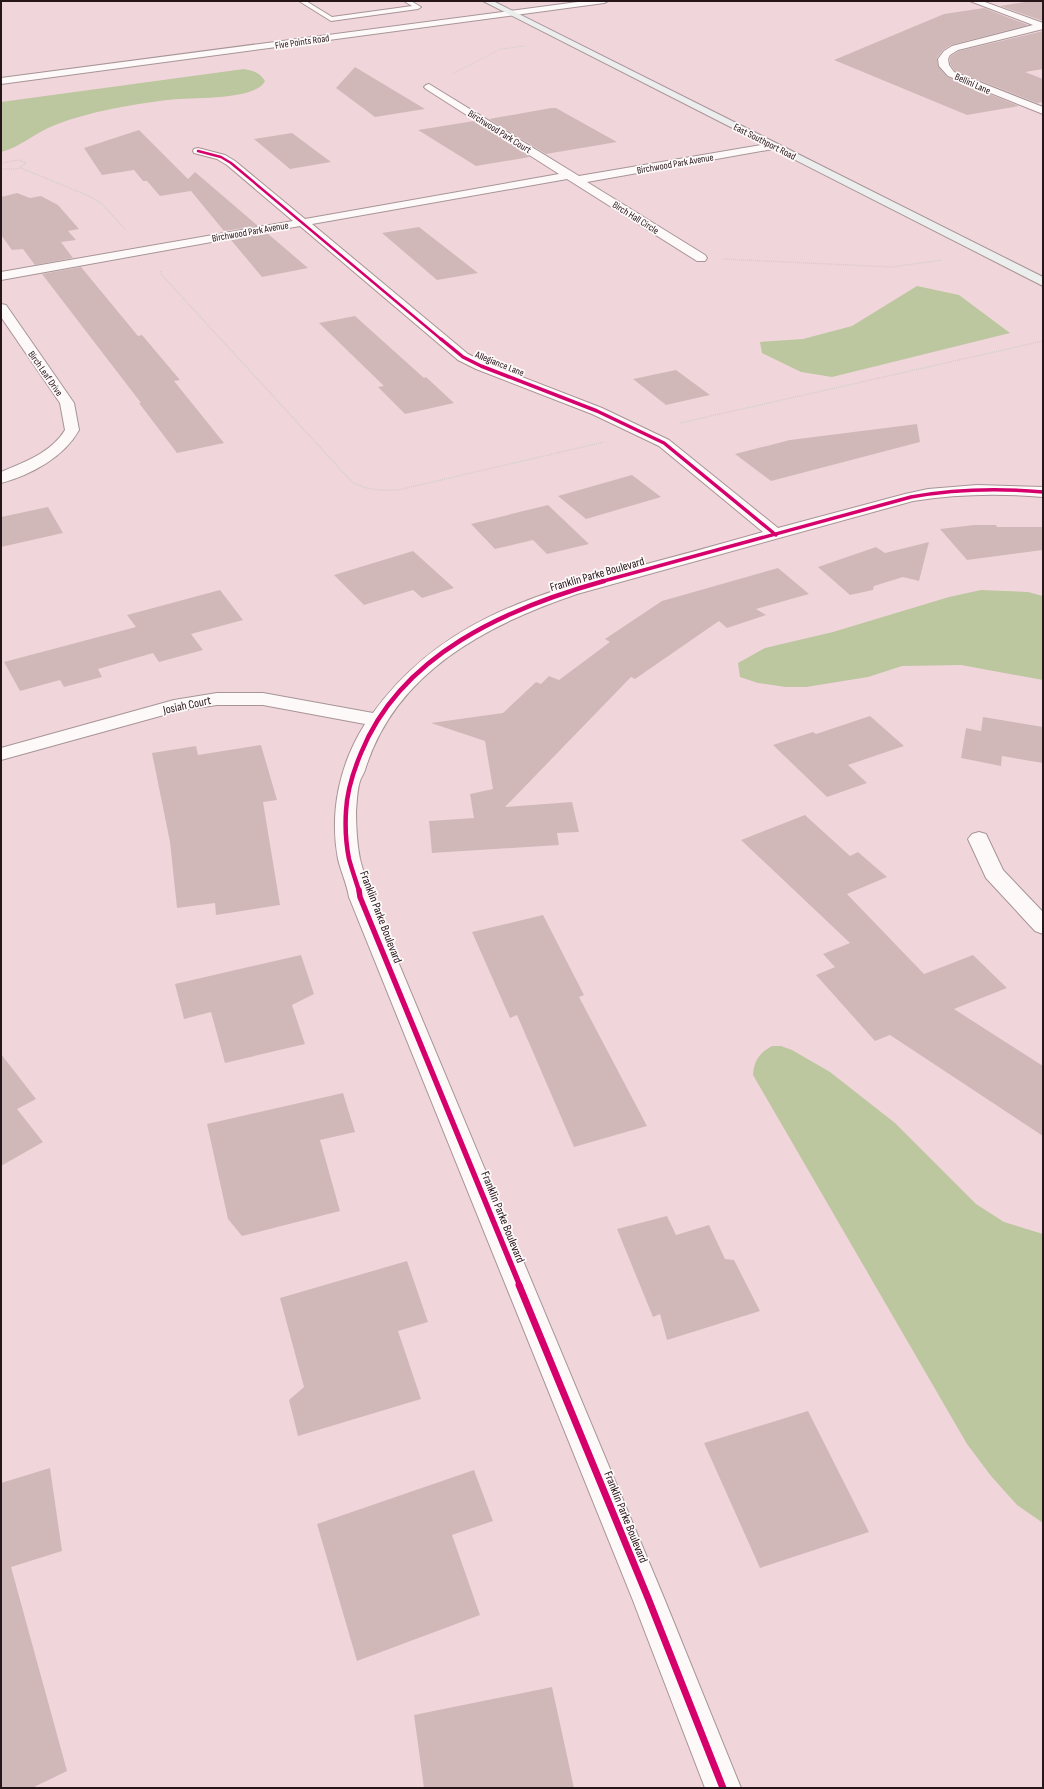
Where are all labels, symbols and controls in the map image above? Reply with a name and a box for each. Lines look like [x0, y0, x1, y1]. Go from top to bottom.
street label: Five Points Road [274, 32, 330, 52]
street label: Bellini Lane [953, 71, 992, 97]
street label: Birchwood Park Court [466, 108, 533, 156]
street label: East Southport Road [731, 121, 798, 163]
street label: Birchwood Park Avenue [636, 151, 714, 177]
street label: Birch Hall Circle [610, 199, 661, 237]
street label: Birchwood Park Avenue [211, 219, 289, 245]
street label: Allegiance Lane [473, 348, 526, 379]
street label: Birch Leaf Drive [25, 349, 65, 398]
street label: Franklin Parke Boulevard [548, 554, 646, 595]
street label: Josiah Court [161, 693, 213, 718]
street label: Franklin Parke Boulevard [356, 869, 405, 965]
street label: Franklin Parke Boulevard [477, 1169, 528, 1265]
street label: Franklin Parke Boulevard [600, 1469, 651, 1565]

